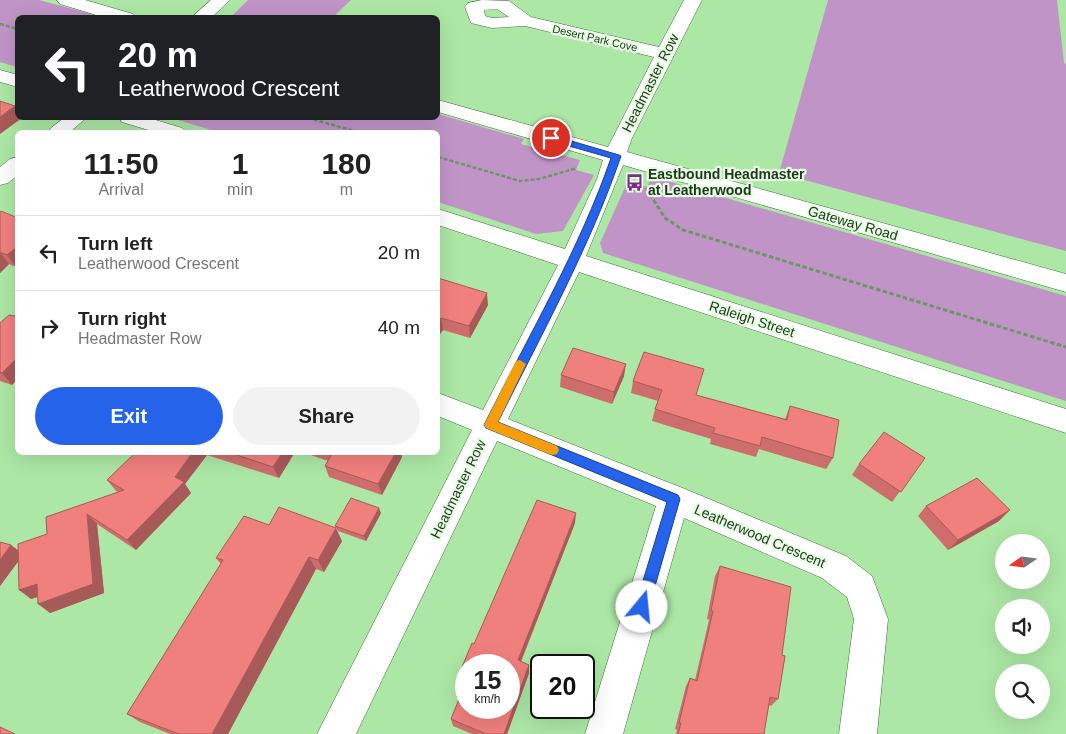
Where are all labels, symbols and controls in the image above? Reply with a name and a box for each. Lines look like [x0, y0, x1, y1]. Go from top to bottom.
street label: Desert Park Cove [551, 22, 639, 54]
street label: Headmaster Row [618, 30, 682, 135]
icon: left [35, 35, 100, 100]
text: 20 m [118, 35, 198, 74]
text: Leatherwood Crescent [118, 76, 339, 101]
pin [530, 117, 572, 159]
icon: arrive [537, 124, 565, 152]
text: 11:50 [84, 147, 159, 180]
text: 1 [232, 147, 248, 180]
text: 180 [321, 147, 371, 180]
place label: Eastbound Headmaster at Leatherwood [648, 166, 805, 198]
bus stop icon: Eastbound Headmaster at Leatherwood [624, 172, 644, 192]
text: Arrival [98, 181, 144, 198]
text: min [227, 181, 253, 198]
text: m [340, 181, 353, 198]
street label: Gateway Road [806, 203, 900, 243]
text: Turn left [78, 233, 153, 254]
icon: left [35, 239, 63, 267]
text: 20 m [378, 242, 420, 263]
text: Leatherwood Crescent [78, 255, 239, 272]
street label: Raleigh Street [707, 298, 797, 340]
text: Turn right [78, 308, 166, 329]
icon: right [35, 314, 63, 342]
text: 40 m [378, 317, 420, 338]
text: Headmaster Row [78, 330, 202, 347]
button: Exit [35, 387, 223, 445]
button: Share [233, 387, 420, 445]
street label: Headmaster Row [427, 436, 489, 541]
street label: Leatherwood Crescent [692, 501, 828, 571]
north arrow [995, 534, 1050, 589]
map controls [995, 534, 1050, 719]
position arrow [615, 580, 667, 632]
button: sound [995, 599, 1050, 654]
speed limit sign: 20 [530, 654, 595, 719]
button: search [995, 664, 1050, 719]
text: 15 [474, 666, 501, 694]
text: km/h [474, 692, 501, 706]

